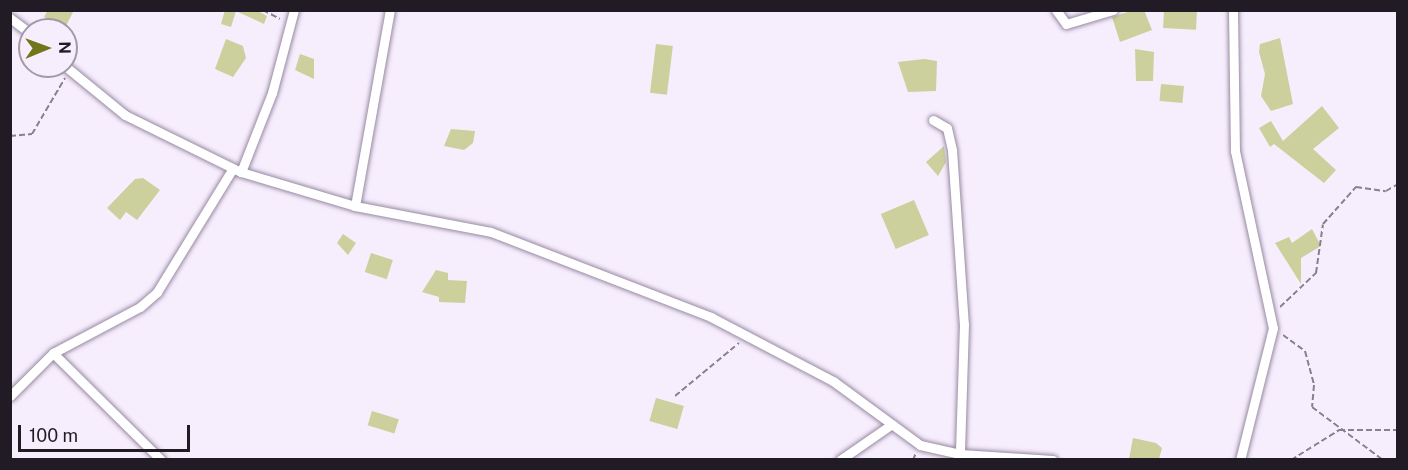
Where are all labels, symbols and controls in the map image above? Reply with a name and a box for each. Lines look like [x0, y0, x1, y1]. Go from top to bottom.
north arrow [18, 18, 78, 78]
text: N [55, 41, 74, 54]
scale bar [21, 413, 194, 451]
text: 100 m [29, 425, 78, 446]

